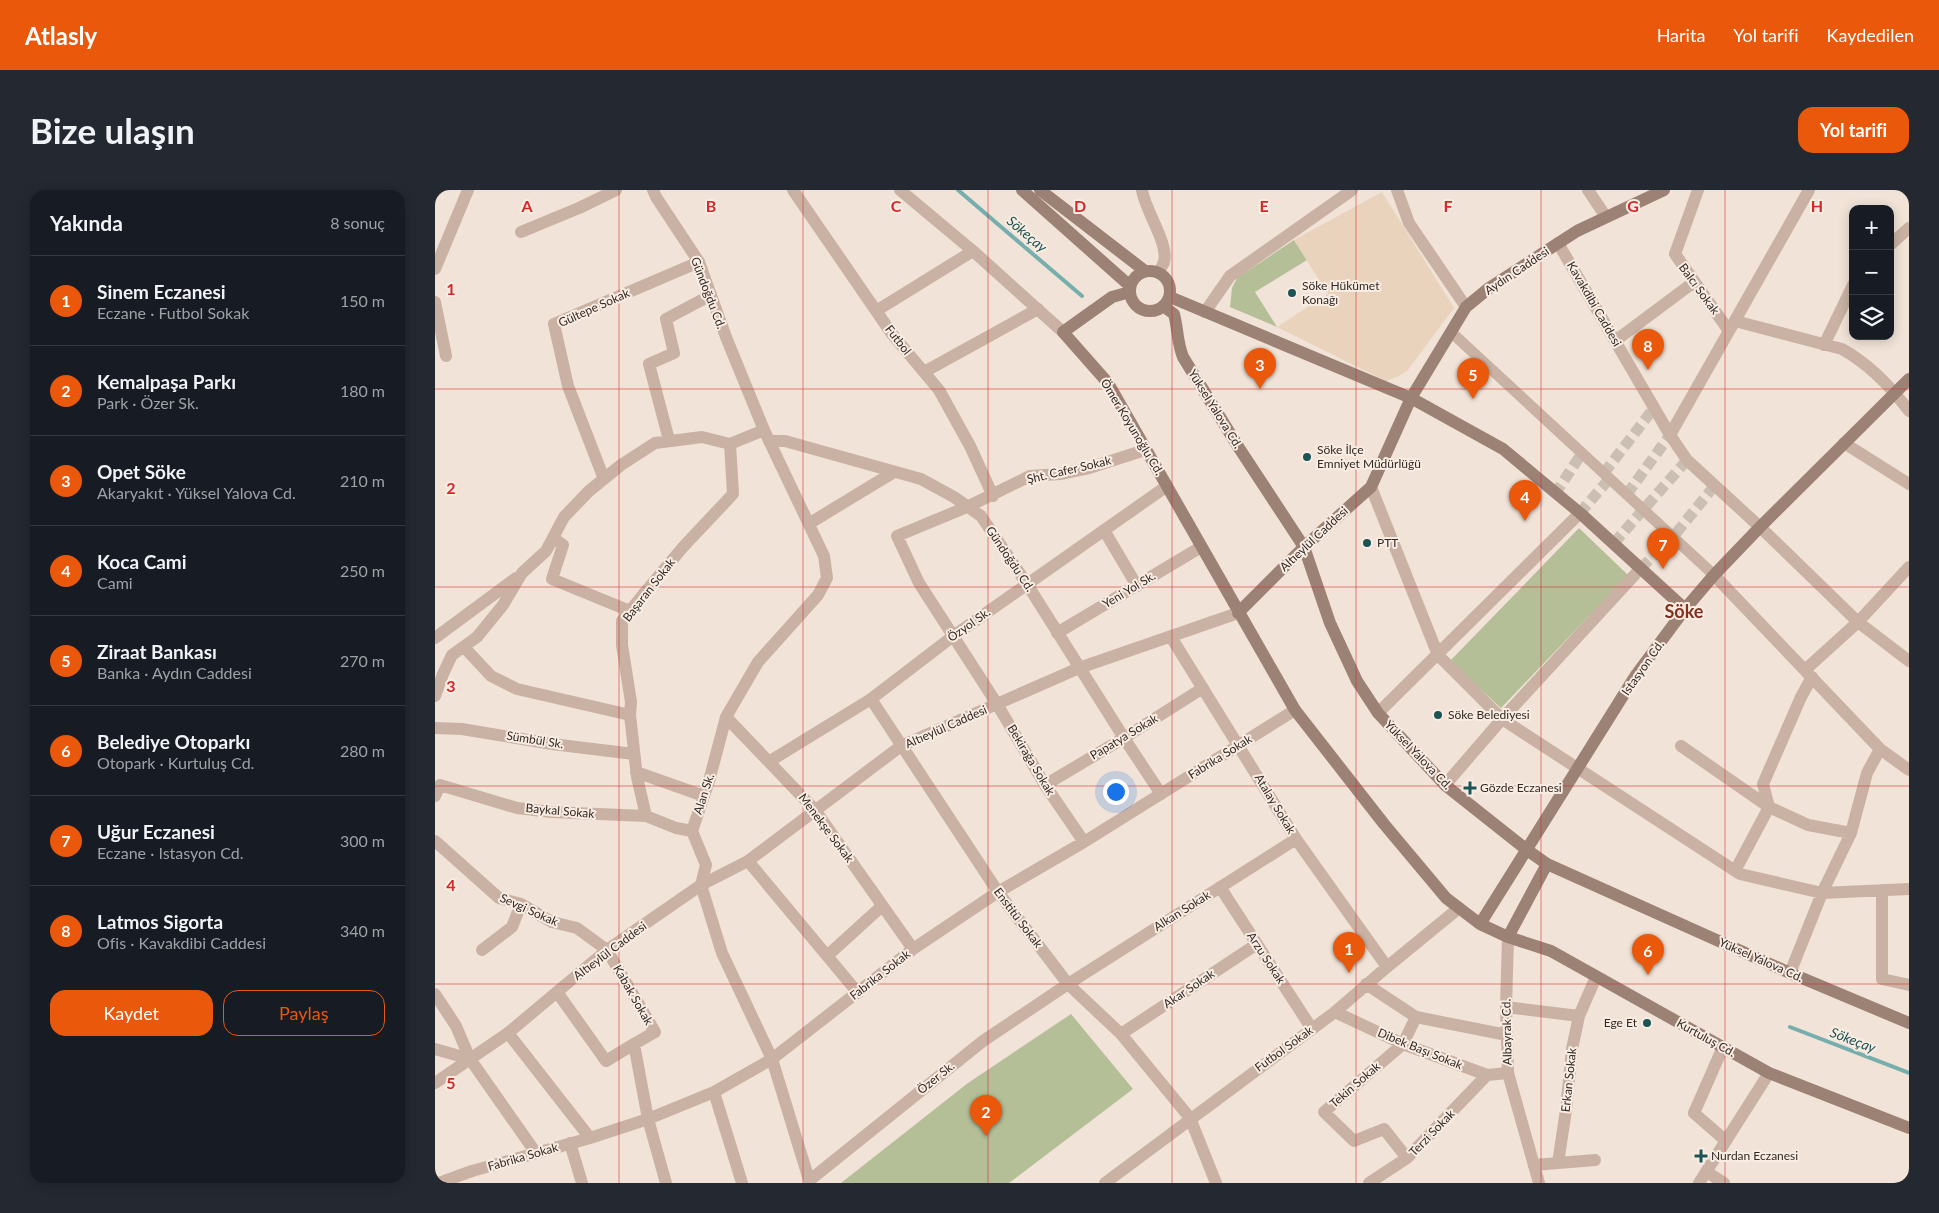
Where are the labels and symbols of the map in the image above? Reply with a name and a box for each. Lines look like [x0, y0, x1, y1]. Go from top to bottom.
text: A [520, 196, 533, 215]
text: B [706, 196, 716, 215]
text: C [891, 196, 902, 215]
text: D [1074, 196, 1086, 215]
text: E [1259, 196, 1269, 215]
text: F [1443, 196, 1453, 215]
text: G [1627, 196, 1639, 215]
text: H [1811, 196, 1823, 215]
water label: Sökeçay [1004, 212, 1051, 256]
street label: Aydın Caddesi [1482, 243, 1552, 298]
street label: Gündoğdu Cd. [688, 255, 729, 331]
street label: Kavakdibi Caddesi [1564, 259, 1625, 349]
street label: Balcı Sokak [1676, 260, 1724, 318]
place label: Söke Hükümet Konağı [1302, 278, 1380, 307]
text: 1 [446, 279, 456, 298]
street label: Gültepe Sokak [556, 285, 633, 330]
marker: Söke Hükümet Konağı [1286, 287, 1298, 299]
street label: Futbol [882, 322, 915, 358]
pin: 8 [1632, 329, 1664, 370]
pin: 3 [1244, 348, 1276, 389]
pin: 5 [1457, 358, 1489, 399]
street label: Yüksel Yalova Cd. [1185, 366, 1246, 451]
street label: Ömer Koyunoğlu Cd. [1098, 376, 1167, 478]
place label: Söke İlçe Emniyet Müdürlüğü [1317, 442, 1421, 471]
marker: Söke İlçe Emniyet Müdürlüğü [1301, 451, 1313, 463]
street label: Şht. Cafer Sokak [1025, 452, 1113, 487]
text: 2 [446, 478, 456, 497]
pin: 4 [1509, 480, 1541, 521]
street label: Altıeylül Caddesi [1276, 503, 1351, 574]
street label: Gündoğdu Cd. [983, 523, 1038, 594]
pin: 7 [1647, 528, 1679, 569]
place label: PTT [1377, 535, 1398, 550]
marker: PTT [1361, 537, 1373, 549]
street label: Başaran Sokak [619, 554, 679, 624]
street label: Yeni Yol Sk. [1100, 568, 1158, 611]
district label: Söke [1665, 600, 1704, 622]
street label: Özyol Sk. [944, 604, 993, 645]
street label: Istasyon Cd. [1618, 637, 1667, 698]
text: 3 [446, 676, 456, 695]
street label: Altıeylül Caddesi [903, 702, 989, 751]
place label: Söke Belediyesi [1448, 707, 1530, 722]
marker: Söke Belediyesi [1432, 709, 1444, 721]
street label: Papatya Sokak [1087, 710, 1161, 763]
street label: Yüksel Yalova Cd. [1382, 717, 1455, 792]
street label: Bekirağa Sokak [1004, 722, 1059, 799]
street label: Sümbül Sk. [505, 728, 565, 751]
street label: Fabrika Sokak [1185, 731, 1255, 782]
street label: Alan Sk. [690, 771, 717, 816]
street label: Atalay Sokak [1252, 771, 1300, 837]
your location [1103, 779, 1129, 805]
place label: Gözde Eczanesi [1480, 780, 1562, 795]
marker: Gözde Eczanesi [1464, 782, 1476, 794]
street label: Menekşe Sokak [796, 790, 858, 866]
street label: Baykal Sokak [525, 800, 596, 821]
text: 4 [446, 875, 456, 894]
street label: Enstitü Sokak [991, 885, 1046, 952]
street label: Alkan Sokak [1151, 887, 1214, 934]
street label: Sevgi Sokak [498, 890, 562, 929]
street label: Altıeylül Caddesi [570, 918, 649, 983]
street label: Arzu Sokak [1244, 929, 1289, 987]
pin: 1 [1333, 932, 1365, 973]
pin: 6 [1632, 934, 1664, 975]
street label: Yüksel Yalova Cd. [1717, 934, 1806, 985]
street label: Fabrika Sokak [847, 946, 914, 1003]
street label: Kabak Sokak [610, 962, 657, 1028]
street label: Akar Sokak [1160, 965, 1218, 1011]
street label: Albayrak Cd. [1498, 998, 1515, 1065]
place label: Ege Et [1604, 1015, 1638, 1030]
street label: Kurtuluş Cd. [1674, 1015, 1738, 1060]
marker: Ege Et [1641, 1017, 1653, 1029]
street label: Futbol Sokak [1252, 1022, 1316, 1075]
water label: Sökeçay [1828, 1023, 1879, 1056]
street label: Dibek Başı Sokak [1376, 1025, 1466, 1073]
street label: Erkan Sokak [1558, 1046, 1579, 1113]
street label: Özer Sk. [914, 1058, 957, 1097]
street label: Tekin Sokak [1326, 1058, 1384, 1111]
text: 5 [446, 1073, 456, 1092]
pin: 2 [970, 1095, 1002, 1136]
street label: Terzi Sokak [1406, 1106, 1458, 1159]
street label: Fabrika Sokak [486, 1139, 561, 1174]
place label: Nurdan Eczanesi [1711, 1148, 1798, 1163]
marker: Nurdan Eczanesi [1695, 1150, 1707, 1162]

